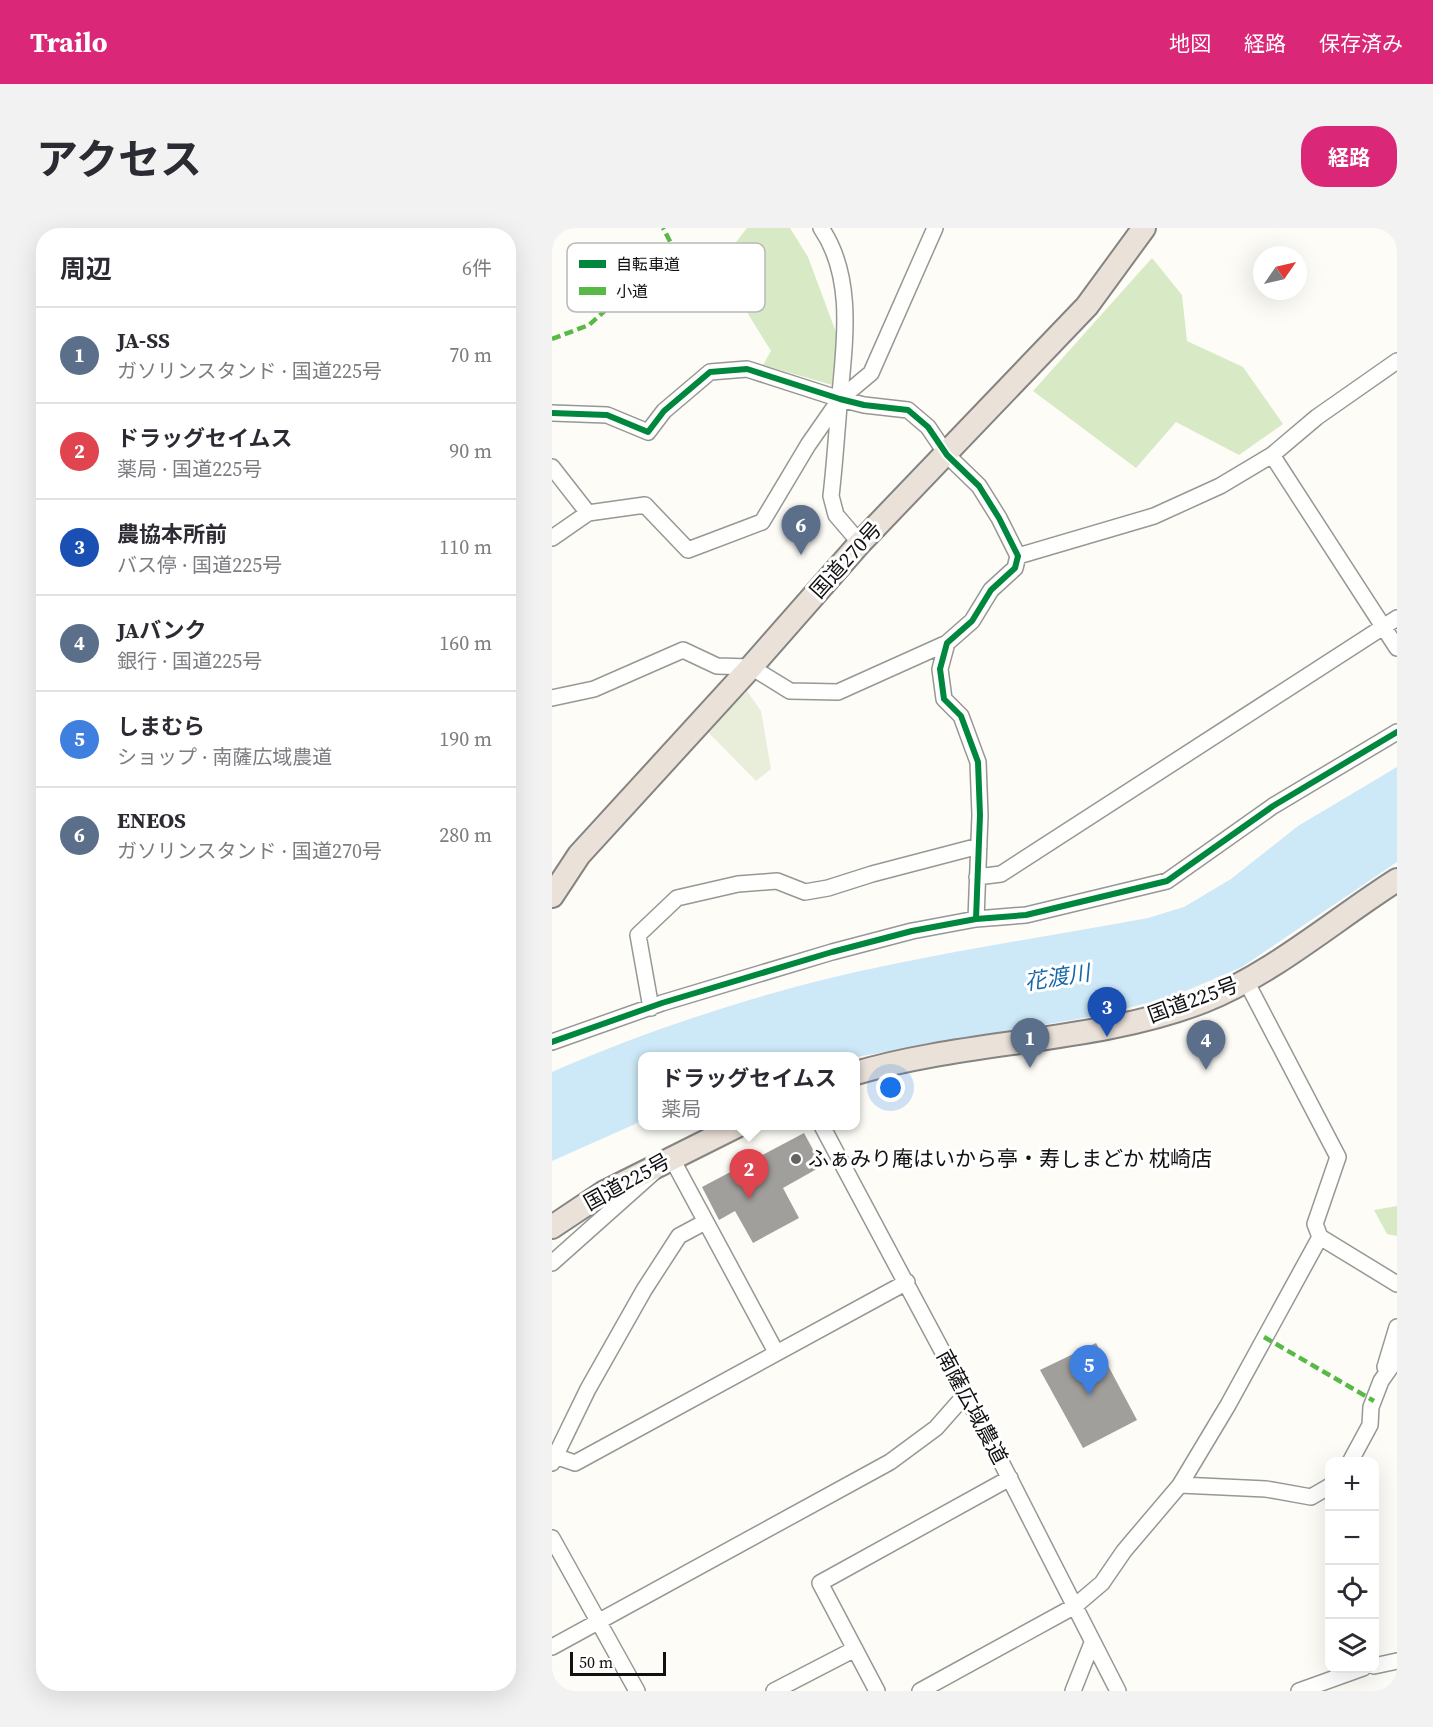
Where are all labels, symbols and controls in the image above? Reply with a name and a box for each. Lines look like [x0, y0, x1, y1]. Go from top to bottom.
text: Trailo [30, 23, 108, 61]
text: 地図 [1169, 29, 1211, 58]
text: 経路 [1244, 29, 1286, 58]
text: 保存済み [1319, 29, 1403, 58]
button: 経路 [1301, 126, 1397, 187]
text: アクセス [36, 130, 202, 188]
legend [567, 243, 765, 312]
north arrow [1253, 246, 1307, 300]
text: 周辺 [60, 251, 112, 287]
text: 自転車道 [616, 253, 680, 275]
text: 6件 [462, 254, 492, 282]
text: 小道 [616, 280, 648, 302]
text: JA-SS [117, 325, 170, 355]
text: 1 [74, 341, 85, 369]
text: 70 m [449, 341, 492, 369]
text: ガソリンスタンド · 国道225号 [117, 357, 382, 385]
text: ドラッグセイムス [117, 423, 293, 453]
text: 2 [74, 437, 85, 465]
text: 90 m [449, 437, 492, 465]
text: 薬局 · 国道225号 [117, 455, 262, 483]
pin: 6 [782, 506, 820, 555]
street label: 国道270号 [803, 515, 888, 604]
text: 農協本所前 [117, 519, 227, 549]
text: 3 [74, 533, 85, 561]
text: 110 m [439, 533, 492, 561]
text: バス停 · 国道225号 [117, 551, 282, 579]
text: JAバンク [117, 615, 206, 645]
text: 4 [74, 629, 85, 657]
text: 160 m [439, 629, 492, 657]
text: 銀行 · 国道225号 [117, 647, 262, 675]
text: しまむら [117, 711, 205, 741]
text: 5 [74, 725, 85, 753]
text: 190 m [439, 725, 492, 753]
text: ショップ · 南薩広域農道 [117, 743, 332, 771]
text: ENEOS [117, 805, 186, 835]
text: 6 [74, 821, 85, 849]
text: 280 m [439, 821, 492, 849]
text: ガソリンスタンド · 国道270号 [117, 837, 382, 865]
water label: 花渡川 [1022, 957, 1094, 997]
street label: 国道225号 [1143, 970, 1242, 1029]
pin: 3 [1088, 988, 1126, 1037]
pin: 1 [1010, 1018, 1050, 1068]
pin: 4 [1186, 1020, 1226, 1070]
popup [638, 1052, 860, 1130]
text: ドラッグセイムス [661, 1063, 837, 1093]
your location [876, 1073, 905, 1102]
text: 薬局 [661, 1095, 701, 1123]
place label: ふぁみり庵はいから亭・寿しまどか 枕崎店 [808, 1144, 1212, 1173]
street label: 国道225号 [578, 1146, 675, 1217]
pin: 2 [730, 1150, 768, 1199]
marker: ふぁみり庵はいから亭・寿しまどか 枕崎店 [789, 1152, 803, 1166]
street label: 南薩広域農道 [930, 1344, 1015, 1469]
pin: 5 [1070, 1346, 1108, 1395]
map controls [1325, 1457, 1379, 1673]
button: + [1325, 1457, 1379, 1511]
button: − [1325, 1511, 1379, 1565]
button: locate [1325, 1565, 1379, 1619]
button: layers [1325, 1619, 1379, 1673]
scale bar [570, 1649, 666, 1676]
text: 50 m [579, 1651, 613, 1673]

